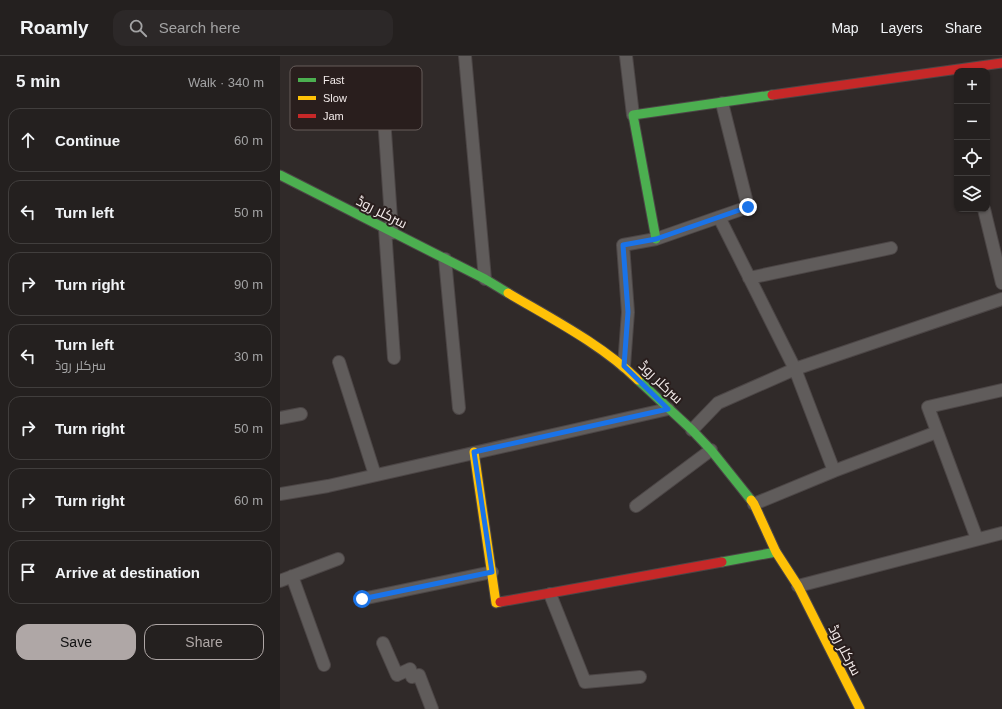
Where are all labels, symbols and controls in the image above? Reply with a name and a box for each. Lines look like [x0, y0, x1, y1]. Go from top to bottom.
search box [113, 10, 393, 46]
text: Roamly [20, 17, 89, 38]
icon: search [127, 17, 149, 39]
text: Search here [159, 19, 240, 36]
text: Map [831, 20, 859, 36]
text: Layers [881, 20, 923, 36]
text: Share [945, 20, 982, 36]
legend [290, 66, 422, 130]
map controls [954, 68, 990, 212]
button: + [954, 68, 990, 104]
text: 5 min [16, 72, 60, 91]
text: Fast [323, 74, 344, 86]
text: Walk · 340 m [188, 75, 264, 90]
text: Slow [323, 92, 347, 104]
button: − [954, 104, 990, 140]
text: Jam [323, 110, 344, 122]
icon: ahead [17, 129, 39, 151]
text: Continue [55, 132, 120, 149]
text: 60 m [234, 133, 263, 148]
button: locate [954, 140, 990, 176]
button: layers [954, 176, 990, 212]
street label: سرکلر روڈ [354, 192, 410, 232]
route end [739, 198, 757, 216]
icon: left [17, 201, 39, 223]
text: Turn left [55, 204, 114, 221]
text: 50 m [234, 205, 263, 220]
icon: right [17, 273, 39, 295]
text: Turn right [55, 276, 125, 293]
text: 90 m [234, 277, 263, 292]
text: Turn left [55, 336, 114, 353]
icon: left [17, 345, 39, 367]
text: 30 m [234, 349, 263, 364]
street label: سرکلر روڈ [636, 357, 686, 407]
text: سرکلر روڈ [55, 358, 106, 373]
icon: right [17, 417, 39, 439]
text: Turn right [55, 420, 125, 437]
text: 50 m [234, 421, 263, 436]
icon: right [17, 489, 39, 511]
text: Turn right [55, 492, 125, 509]
text: 60 m [234, 493, 263, 508]
icon: arrive [17, 561, 39, 583]
text: Arrive at destination [55, 564, 200, 581]
route start [353, 590, 371, 608]
street label: سرکلر روڈ [825, 622, 865, 678]
button: Save [16, 624, 136, 660]
button: Share [144, 624, 264, 660]

